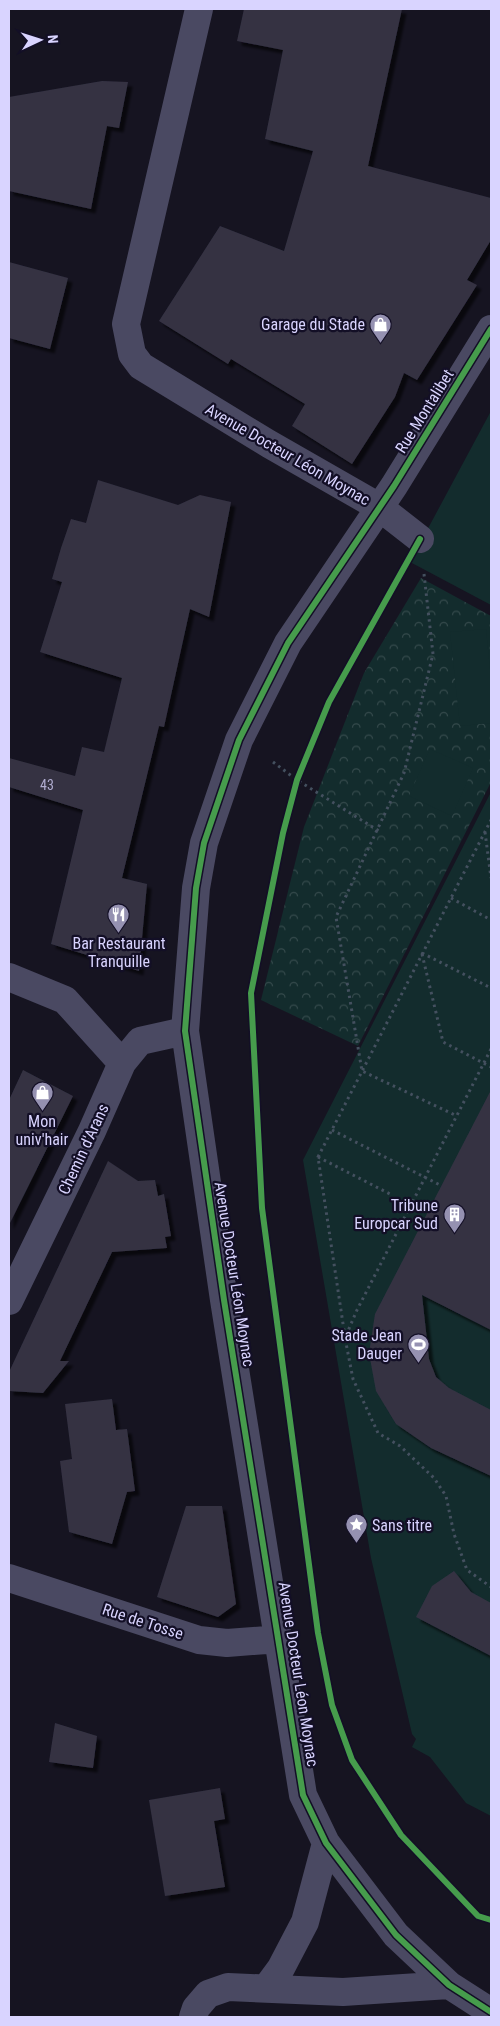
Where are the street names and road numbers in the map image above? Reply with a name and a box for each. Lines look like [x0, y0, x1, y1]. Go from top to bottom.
street label: Rue Montalibet [391, 366, 458, 457]
street label: Avenue Docteur Léon Moynac [202, 399, 373, 509]
street label: Chemin d'Arans [54, 1101, 113, 1198]
street label: Avenue Docteur Léon Moynac [211, 1180, 259, 1368]
street label: Avenue Docteur Léon Moynac [275, 1580, 323, 1768]
street label: Rue de Tosse [100, 1599, 186, 1643]

